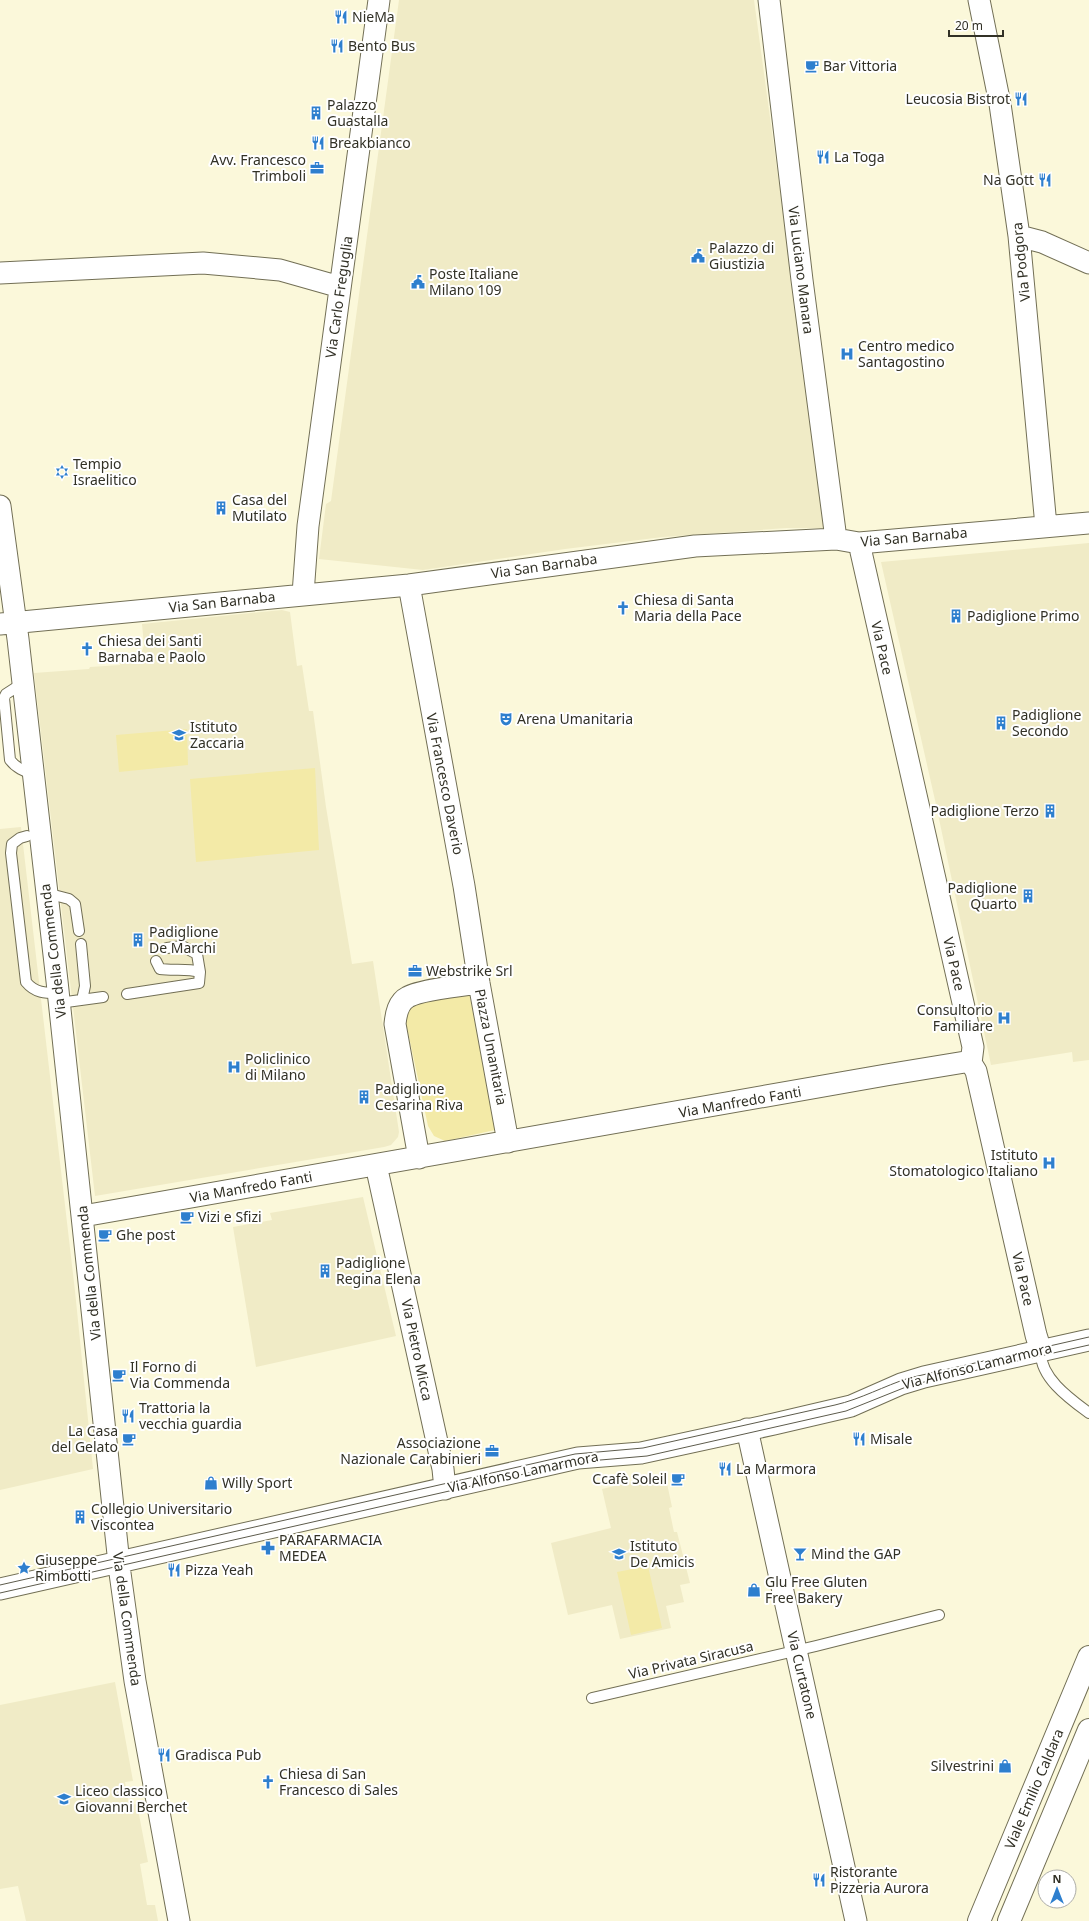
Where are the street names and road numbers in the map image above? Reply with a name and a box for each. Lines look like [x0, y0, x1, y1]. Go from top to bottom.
street label: Via Luciano Manara [784, 205, 819, 335]
street label: Via Podgora [1007, 222, 1034, 303]
street label: Via Carlo Freguglia [321, 235, 356, 359]
street label: Via San Barnaba [860, 522, 968, 551]
street label: Via San Barnaba [490, 549, 598, 582]
street label: Via San Barnaba [168, 586, 276, 617]
street label: Via Pace [867, 619, 898, 677]
street label: Via Francesco Daverio [422, 711, 469, 856]
street label: Via della Commenda [35, 883, 70, 1019]
street label: Via Pace [939, 935, 970, 993]
street label: Piazza Umanitaria [471, 987, 512, 1107]
street label: Via Manfredo Fanti [677, 1081, 803, 1122]
street label: Via Manfredo Fanti [188, 1166, 314, 1207]
street label: Via della Commenda [72, 1205, 105, 1341]
street label: Via Pace [1008, 1250, 1039, 1308]
street label: Via Pietro Micca [397, 1297, 438, 1403]
street label: Via Alfonso Lamarmora [900, 1338, 1054, 1393]
street label: Via Alfonso Lamarmora [446, 1446, 600, 1497]
street label: Via della Commenda [109, 1551, 146, 1687]
street label: Via Curtatone [783, 1629, 822, 1721]
street label: Via Privata Siracusa [627, 1636, 755, 1683]
street label: Viale Emilio Caldara [1000, 1726, 1067, 1852]

